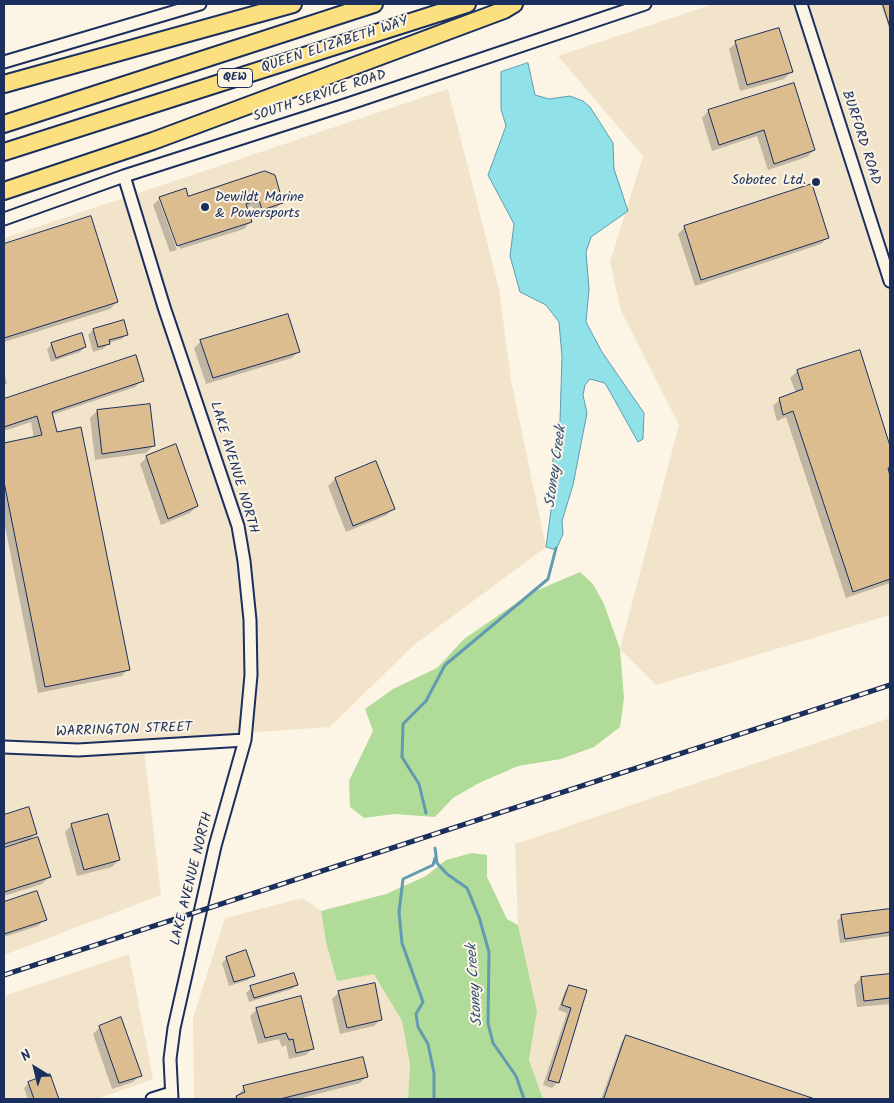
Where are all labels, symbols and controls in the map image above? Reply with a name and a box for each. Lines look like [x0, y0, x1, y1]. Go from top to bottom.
street label: QUEEN ELIZABETH WAY [260, 14, 410, 78]
road number: QEW [218, 68, 252, 88]
street label: SOUTH SERVICE ROAD [251, 68, 389, 126]
street label: BURFORD ROAD [837, 89, 883, 187]
place label: Sobotec Ltd. [732, 174, 806, 190]
marker: Sobotec Ltd. [810, 176, 822, 188]
place label: Dewildt Marine & Powersports [215, 191, 304, 223]
marker: Dewildt Marine & Powersports [199, 201, 211, 213]
street label: LAKE AVENUE NORTH [205, 400, 261, 536]
water label: Stoney Creek [542, 425, 572, 509]
street label: WARRINGTON STREET [56, 720, 192, 742]
street label: LAKE AVENUE NORTH [168, 810, 218, 948]
water label: Stoney Creek [464, 943, 488, 1027]
north arrow [10, 1043, 60, 1093]
text: N [16, 1044, 36, 1067]

